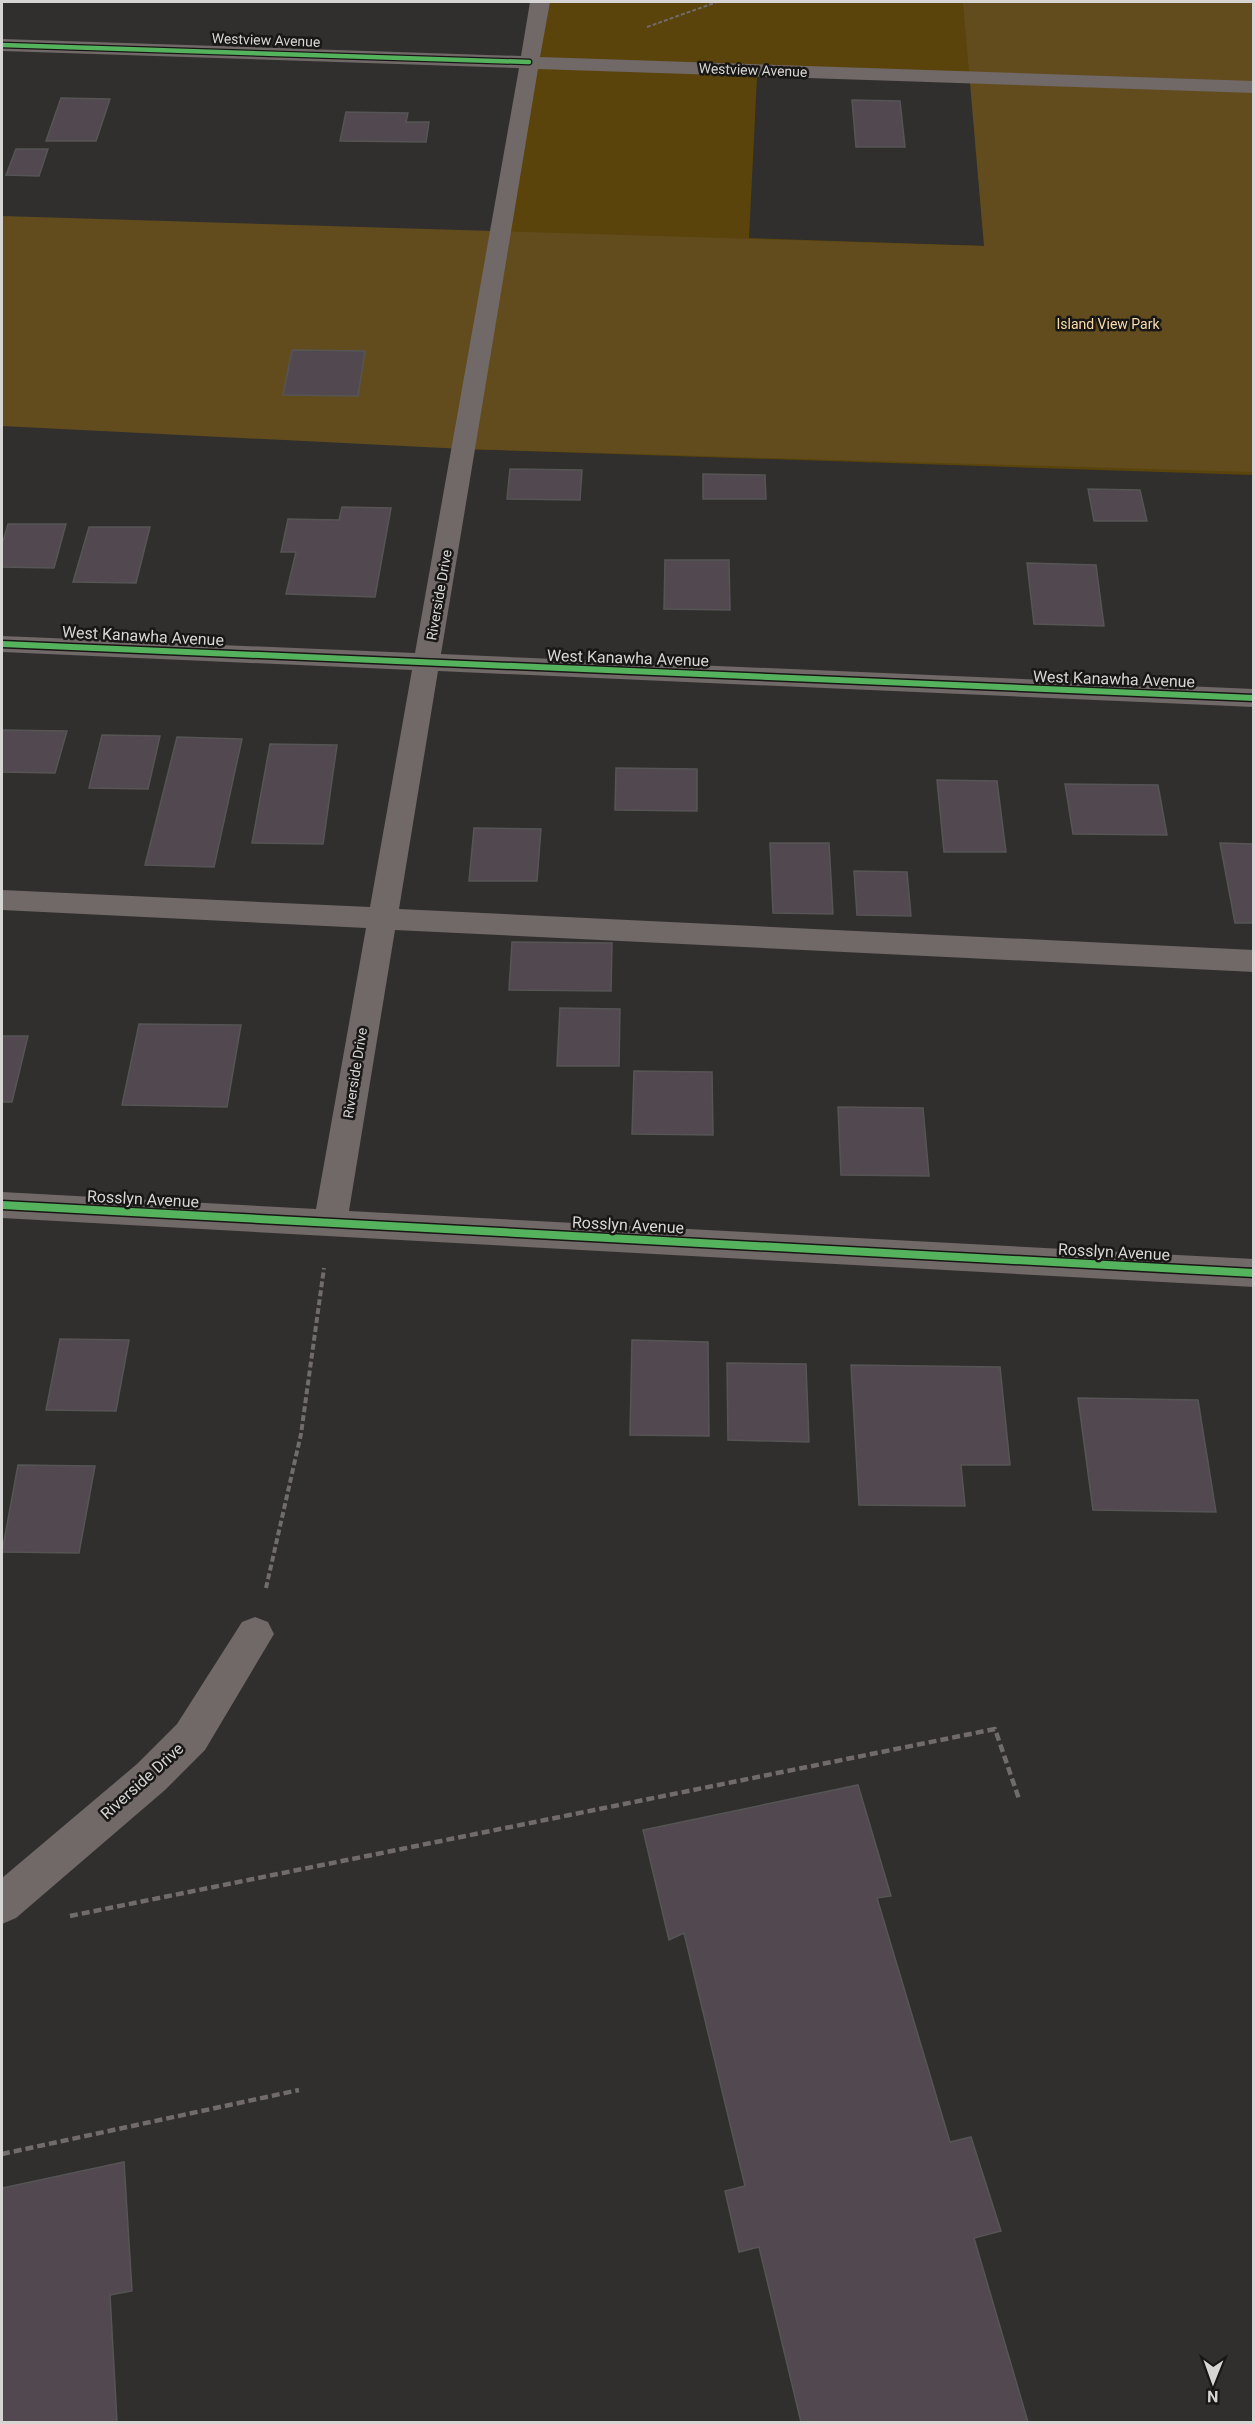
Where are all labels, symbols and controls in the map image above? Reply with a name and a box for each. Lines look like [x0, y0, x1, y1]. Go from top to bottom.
street label: Westview Avenue [211, 30, 321, 50]
street label: Westview Avenue [698, 60, 808, 80]
park label: Island View Park [1056, 316, 1160, 332]
street label: Riverside Drive [423, 548, 455, 642]
street label: West Kanawha Avenue [62, 622, 224, 650]
street label: West Kanawha Avenue [547, 646, 709, 670]
street label: West Kanawha Avenue [1033, 667, 1195, 691]
street label: Riverside Drive [340, 1026, 370, 1120]
street label: Rosslyn Avenue [87, 1187, 199, 1211]
street label: Rosslyn Avenue [572, 1213, 684, 1237]
street label: Rosslyn Avenue [1058, 1240, 1170, 1264]
street label: Riverside Drive [97, 1739, 187, 1823]
north arrow [1183, 2352, 1243, 2412]
text: N [1207, 2387, 1219, 2406]

